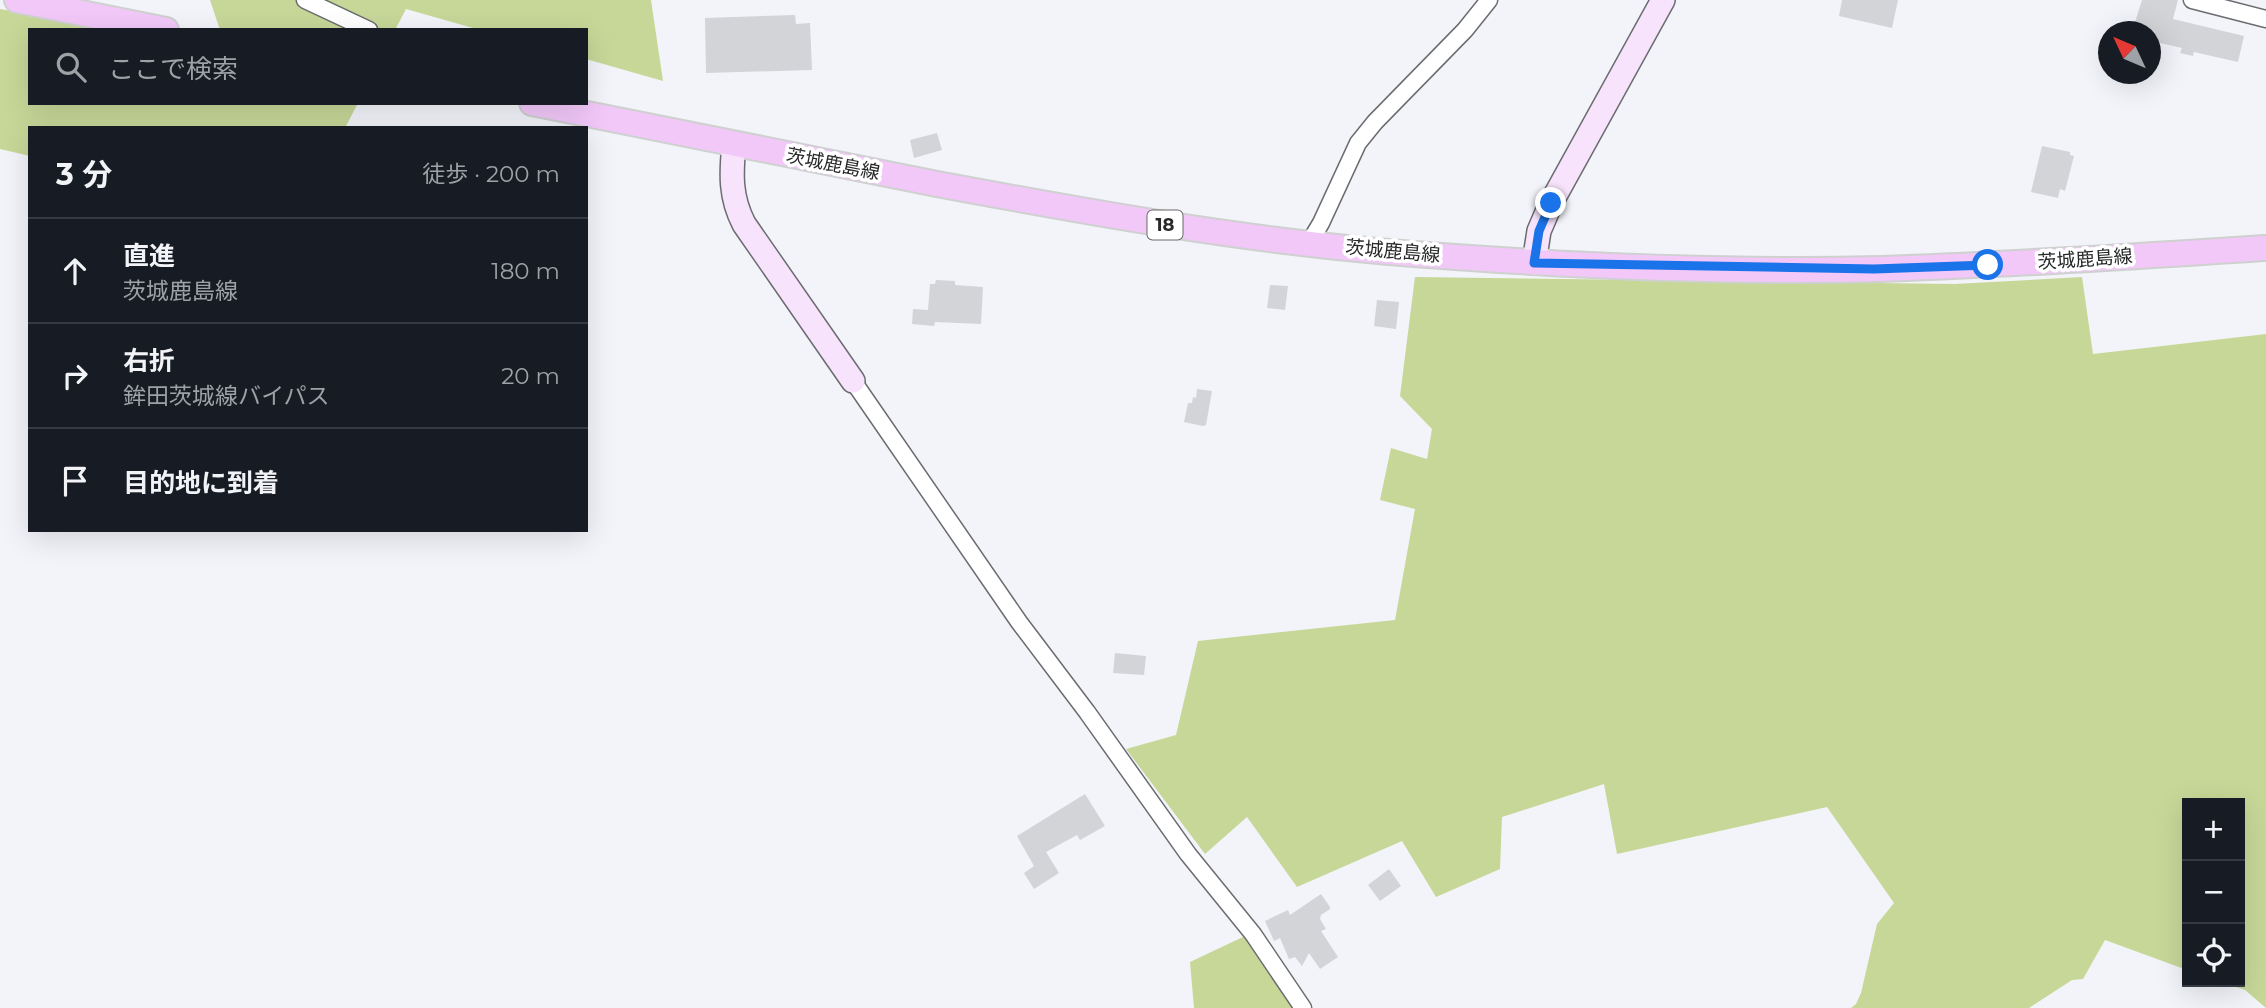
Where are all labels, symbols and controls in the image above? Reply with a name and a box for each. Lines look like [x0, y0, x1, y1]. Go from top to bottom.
north arrow [2098, 21, 2161, 84]
search box [28, 28, 588, 105]
icon: search [52, 48, 90, 86]
text: ここで検索 [108, 53, 238, 85]
street label: 茨城鹿島線 [784, 144, 882, 184]
text: 3 分 [56, 156, 112, 193]
text: 徒歩 · 200 m [422, 160, 560, 188]
route end [1535, 187, 1566, 218]
road number: 18 [1148, 210, 1182, 240]
street label: 茨城鹿島線 [1345, 235, 1441, 267]
text: 直進 [123, 240, 175, 272]
street label: 茨城鹿島線 [2037, 244, 2133, 274]
route start [1972, 249, 2003, 280]
icon: ahead [56, 252, 94, 290]
text: 180 m [491, 257, 560, 285]
text: 茨城鹿島線 [123, 277, 238, 305]
text: 右折 [123, 345, 175, 377]
icon: right [56, 357, 94, 395]
text: 20 m [501, 362, 560, 390]
text: 鉾田茨城線バイパス [123, 382, 330, 410]
icon: arrive [56, 462, 94, 500]
text: 目的地に到着 [123, 467, 279, 499]
map controls [2182, 798, 2245, 987]
button: + [2182, 798, 2245, 861]
button: − [2182, 861, 2245, 924]
button: locate [2182, 924, 2245, 987]

